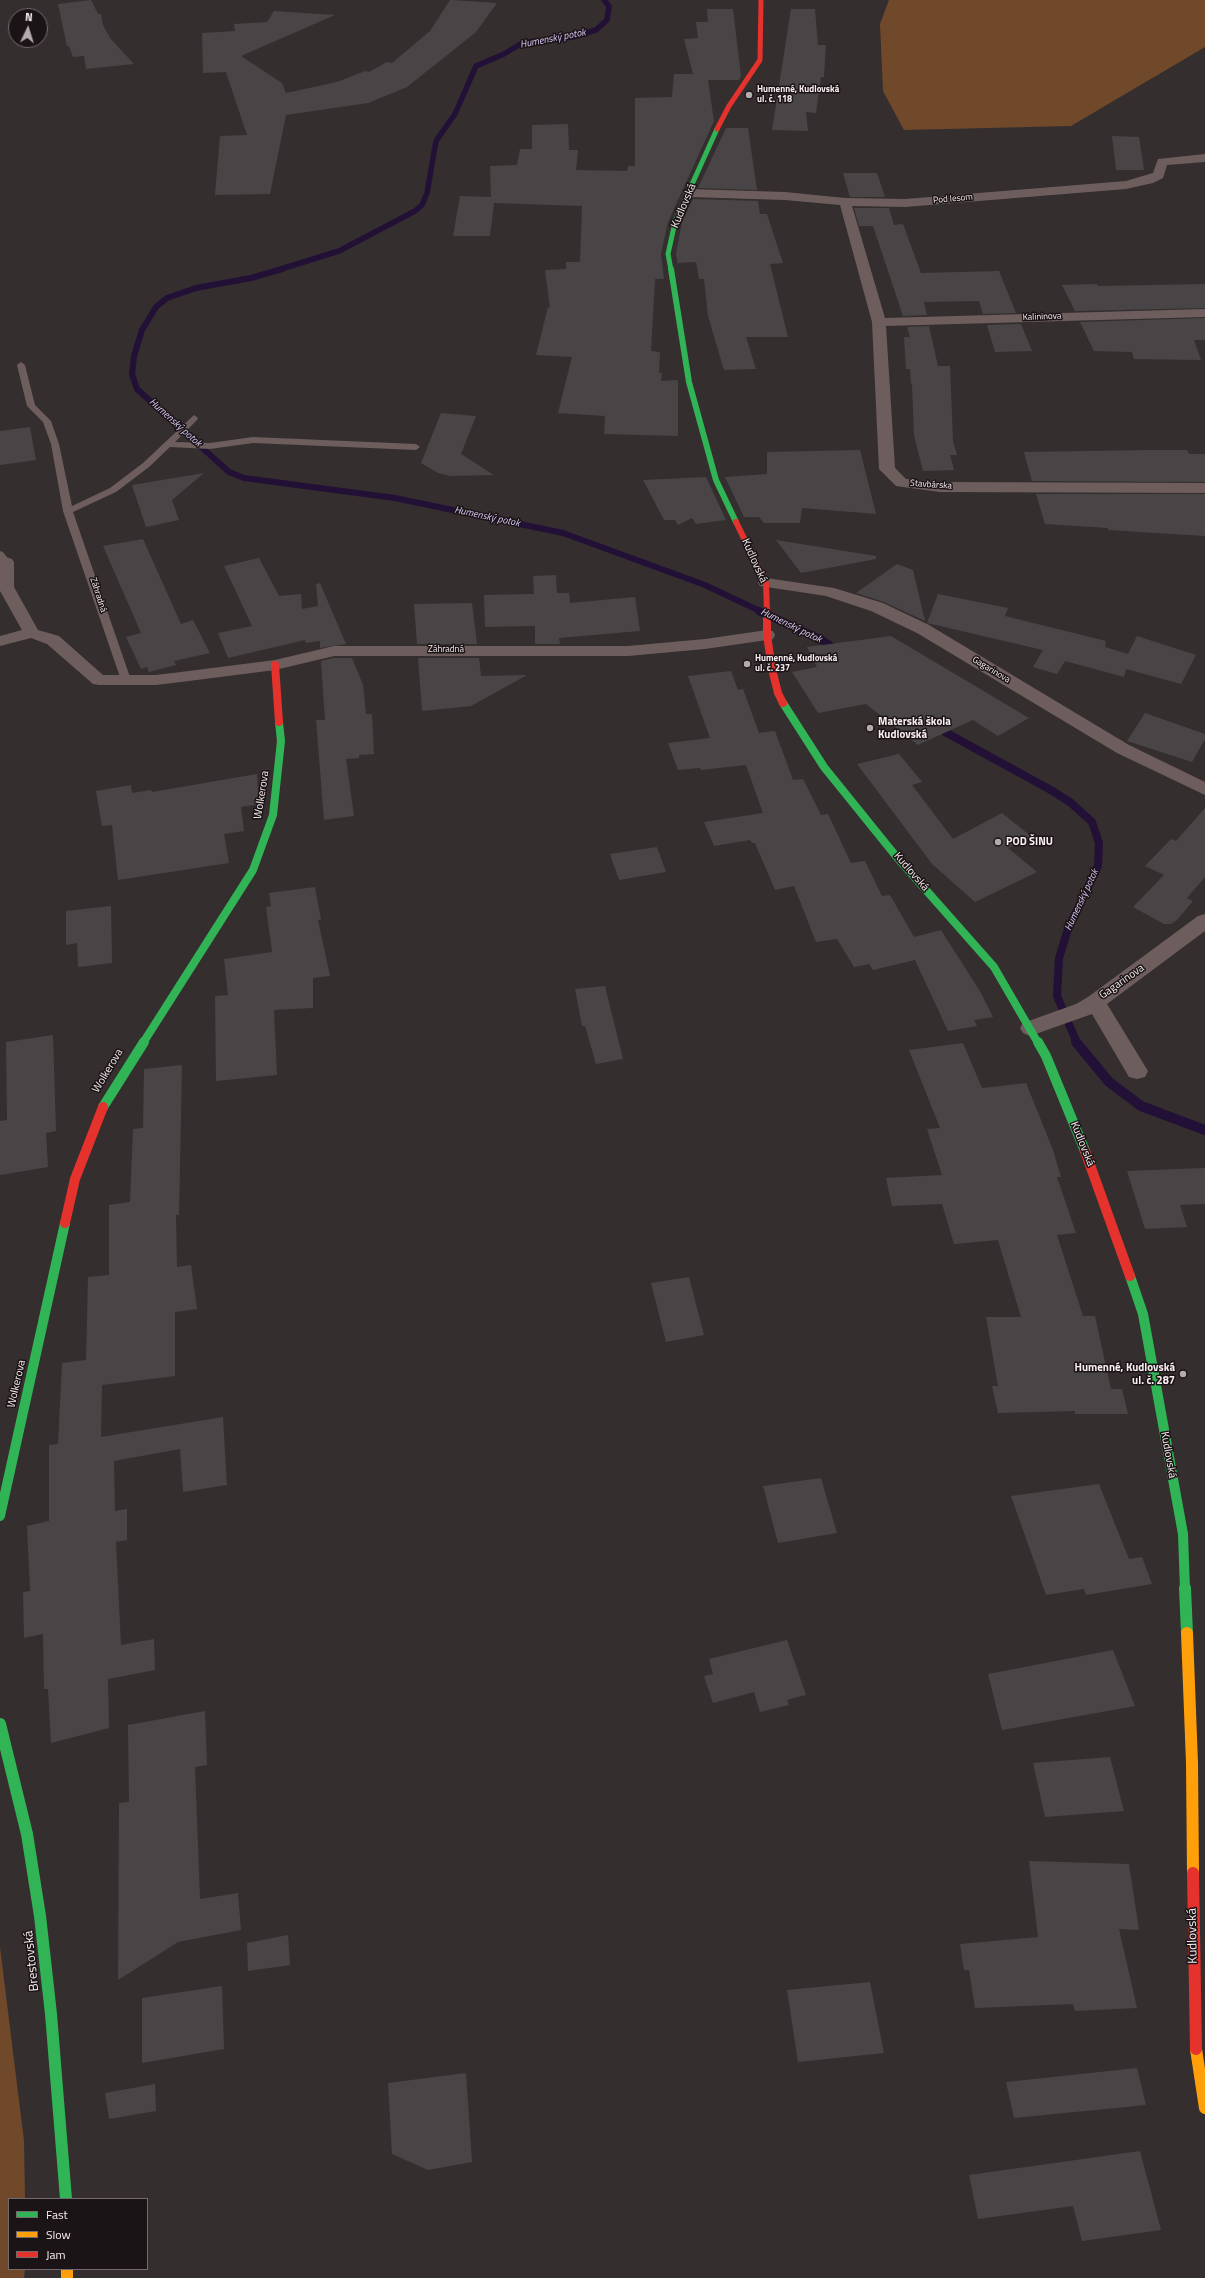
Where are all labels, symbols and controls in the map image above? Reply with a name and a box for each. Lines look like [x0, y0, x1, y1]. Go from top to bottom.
north arrow [8, 8, 48, 48]
text: N [24, 9, 33, 25]
water label: Humenský potok [519, 27, 587, 51]
place label: Humenné, Kudlovská ul. č. 118 [757, 85, 839, 106]
marker: Humenné, Kudlovská ul. č. 118 [744, 90, 754, 100]
street label: Kudlovská [669, 182, 699, 230]
street label: Pod lesom [933, 192, 973, 206]
street label: Kalininova [1022, 311, 1062, 323]
water label: Humenský potok [146, 396, 204, 450]
street label: Stavbárska [910, 478, 952, 492]
water label: Humenský potok [453, 504, 521, 530]
street label: Kudlovská [738, 537, 770, 585]
street label: Záhradná [87, 576, 109, 614]
water label: Humenský potok [758, 606, 824, 646]
street label: Záhradná [428, 645, 464, 655]
place label: Humenné, Kudlovská ul. č. 237 [755, 654, 837, 675]
street label: Gagarinova [970, 654, 1012, 686]
marker: Humenné, Kudlovská ul. č. 237 [742, 659, 752, 669]
place label: Materská škola Kudlovská [878, 715, 951, 741]
marker: Materská škola Kudlovská [865, 723, 875, 733]
street label: Wolkerova [252, 770, 272, 820]
place label: POD ŠINU [1006, 835, 1053, 849]
marker: POD ŠINU [993, 837, 1003, 847]
street label: Kudlovská [891, 850, 931, 894]
water label: Humenský potok [1063, 867, 1101, 933]
street label: Gagarinova [1097, 962, 1147, 1002]
street label: Wolkerova [90, 1047, 126, 1095]
street label: Kudlovská [1067, 1120, 1097, 1168]
street label: Wolkerova [5, 1359, 29, 1409]
place label: Humenné, Kudlovská ul. č. 287 [1074, 1361, 1175, 1387]
marker: Humenné, Kudlovská ul. č. 287 [1178, 1369, 1188, 1379]
street label: Kudlovská [1157, 1431, 1179, 1479]
street label: Kudlovská [1185, 1908, 1201, 1964]
street label: Brestovská [21, 1930, 43, 1992]
legend [8, 2198, 148, 2270]
text: Fast [46, 2205, 68, 2224]
text: Slow [46, 2225, 71, 2244]
text: Jam [46, 2245, 66, 2264]

